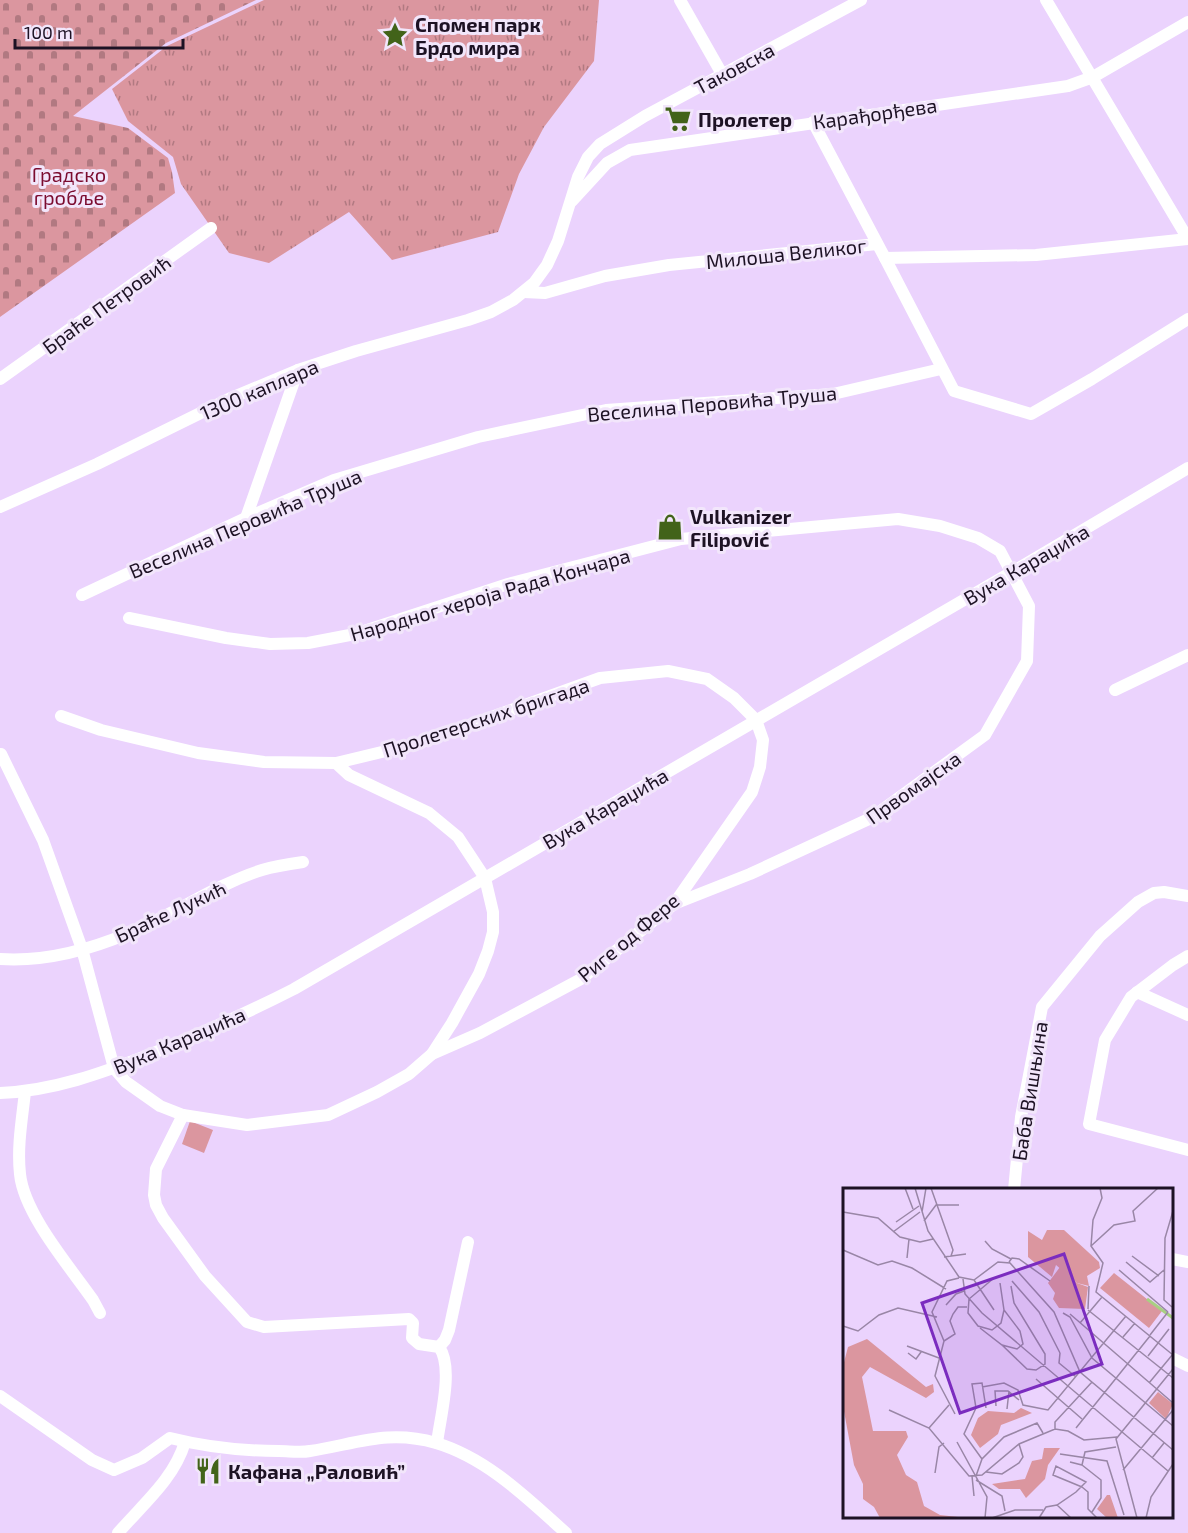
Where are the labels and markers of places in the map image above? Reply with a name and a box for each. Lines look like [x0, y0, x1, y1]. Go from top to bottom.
place label: Спомен парк Брдо мира [415, 12, 541, 59]
place icon: Спомен парк Брдо мира [380, 20, 410, 50]
supermarket icon: Пролетер [663, 104, 693, 134]
place label: Пролетер [698, 107, 792, 131]
place label: Vulkanizer Filipović [690, 504, 792, 551]
shop icon: Vulkanizer Filipović [655, 512, 685, 542]
restaurant icon: Кафана „Раловић” [193, 1456, 223, 1486]
place label: Кафана „Раловић” [228, 1459, 405, 1483]

